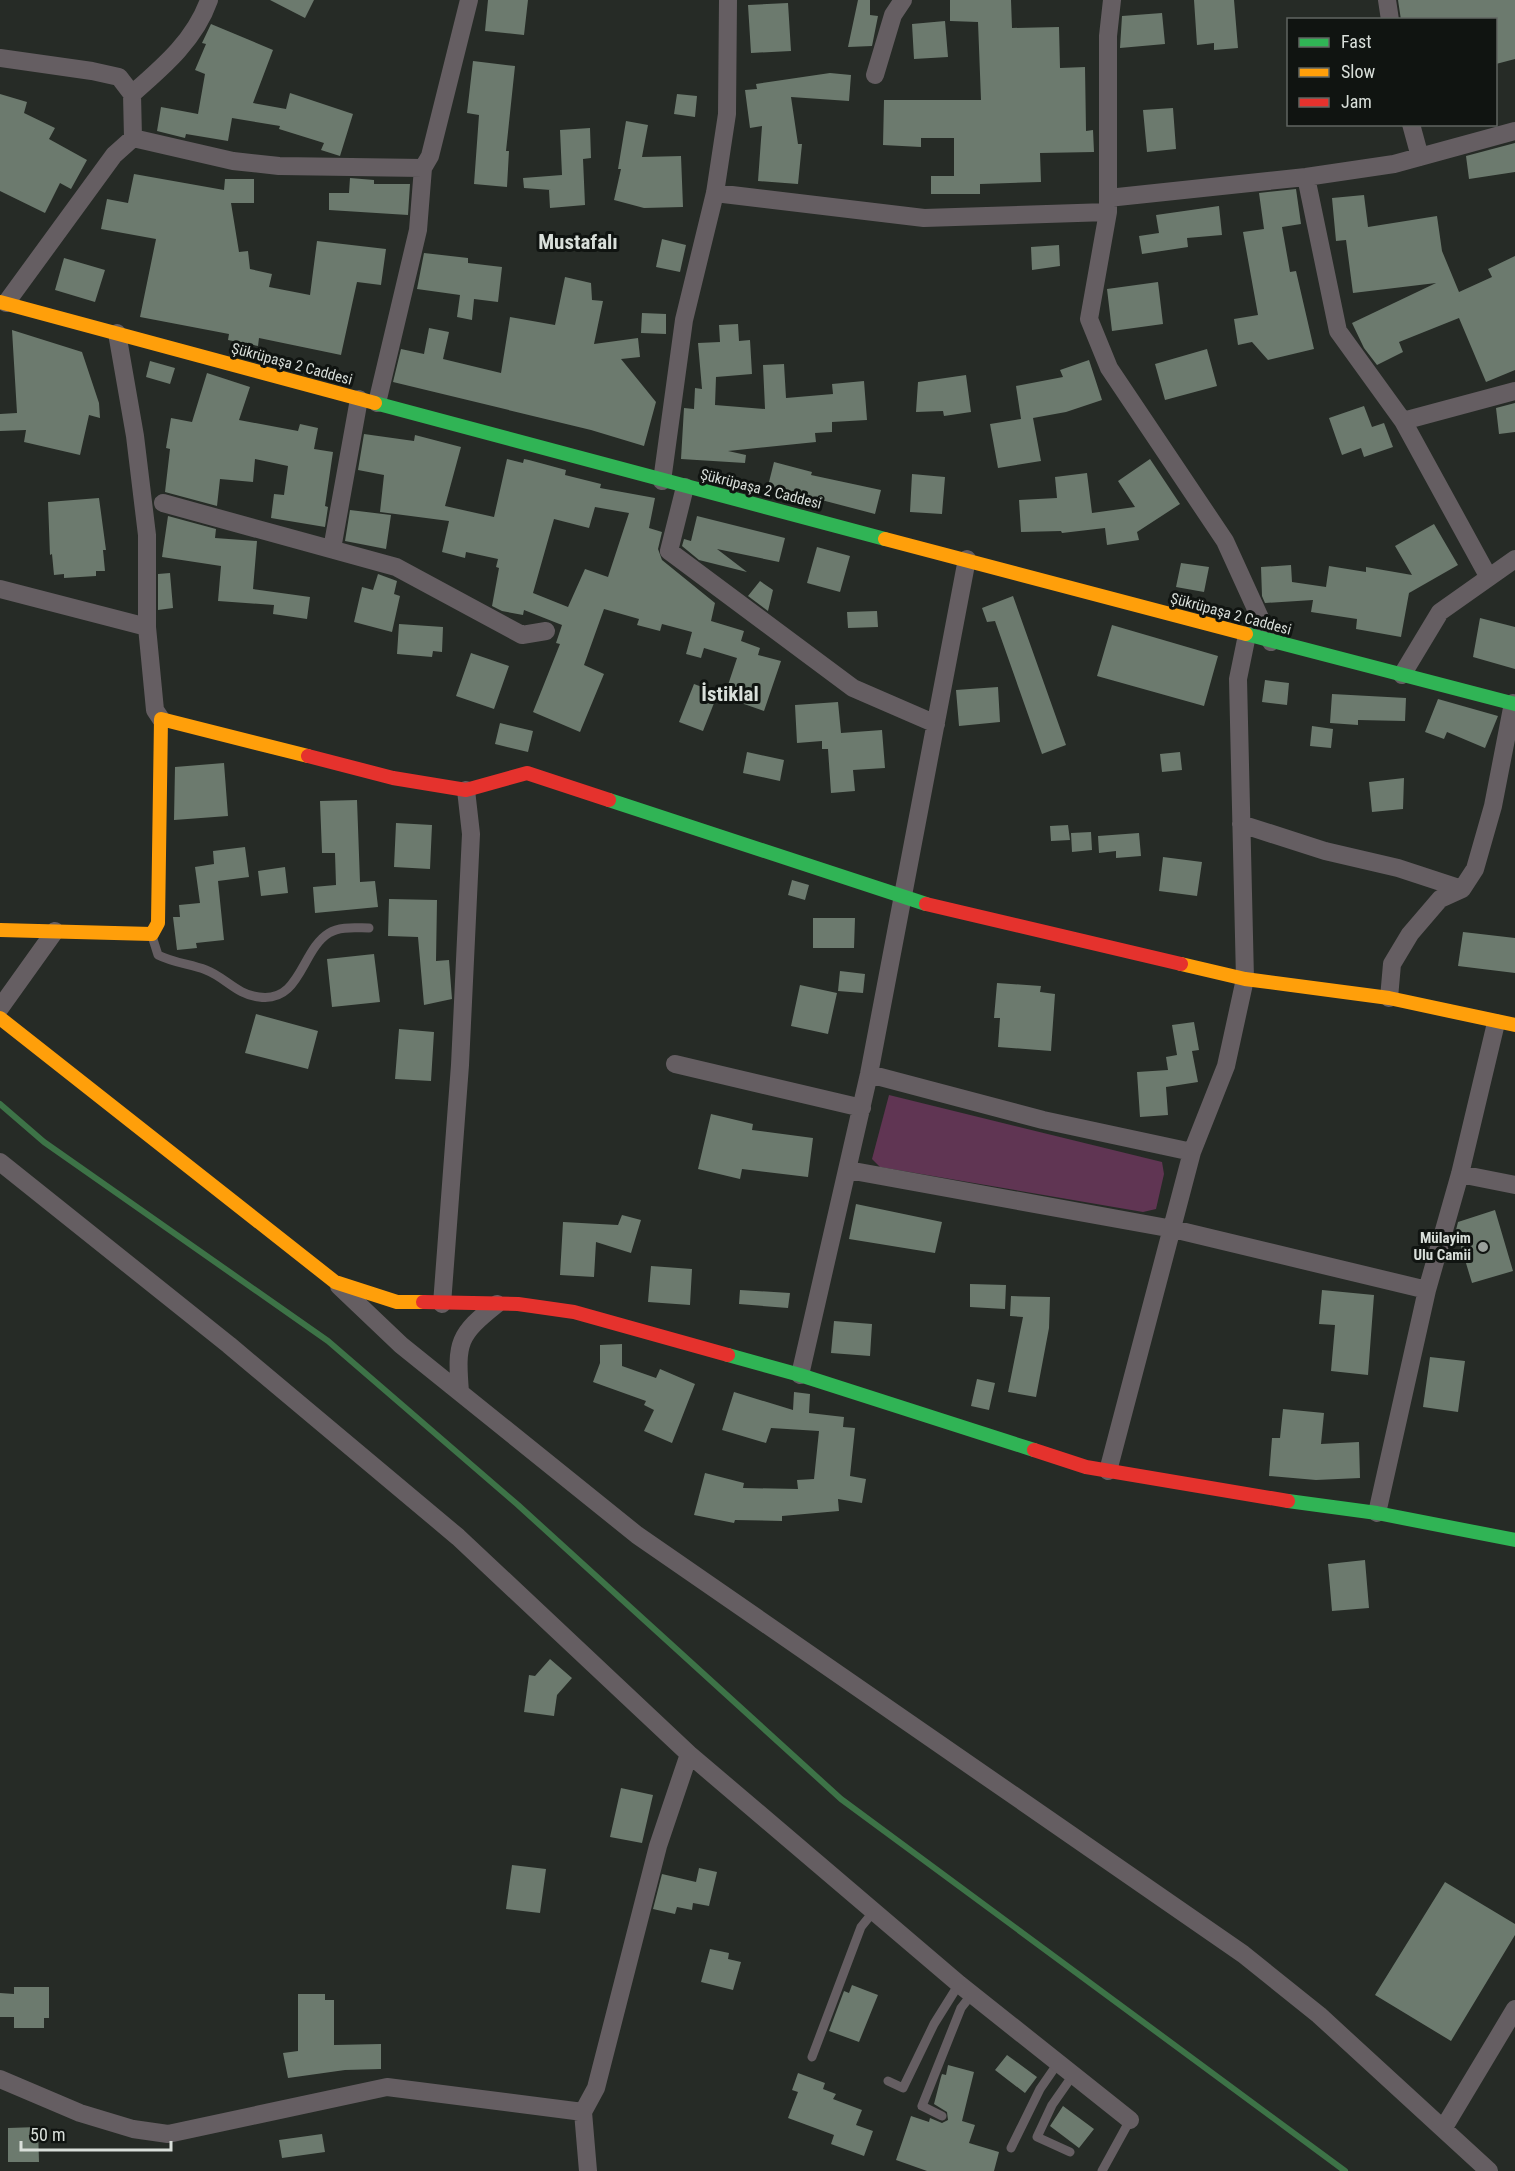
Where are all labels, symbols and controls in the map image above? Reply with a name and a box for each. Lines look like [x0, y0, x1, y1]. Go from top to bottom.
legend [1287, 18, 1497, 126]
text: Fast [1341, 31, 1372, 52]
text: Slow [1341, 61, 1376, 82]
text: Jam [1341, 91, 1372, 112]
district label: Mustafalı [538, 230, 618, 254]
street label: Şükrüpaşa 2 Caddesi [230, 339, 354, 389]
street label: Şükrüpaşa 2 Caddesi [698, 465, 824, 513]
street label: Şükrüpaşa 2 Caddesi [1169, 589, 1293, 639]
district label: İstiklal [701, 682, 759, 706]
place label: Mülayim Ulu Camii [1414, 1229, 1471, 1264]
marker: Mülayim Ulu Camii [1476, 1240, 1490, 1254]
scale bar [21, 2114, 171, 2152]
text: 50 m [30, 2124, 65, 2145]

